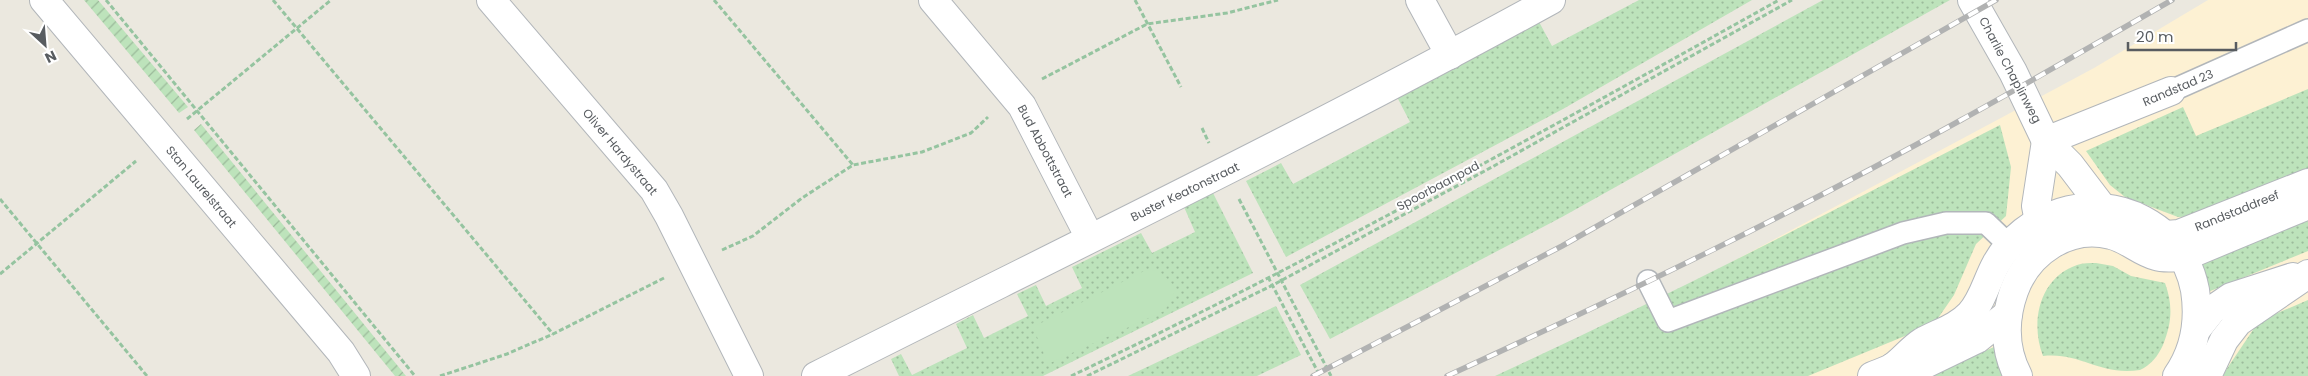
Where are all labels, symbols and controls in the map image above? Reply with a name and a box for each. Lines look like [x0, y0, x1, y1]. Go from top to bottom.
street label: Charlie Chaplinweg [1975, 14, 2046, 126]
north arrow [20, 20, 70, 70]
scale bar [2128, 20, 2236, 52]
text: 20 m [2136, 26, 2174, 47]
text: N [42, 45, 60, 68]
street label: Randstad 23 [2140, 65, 2216, 110]
street label: Bud Abbottstraat [1014, 101, 1077, 200]
street label: Oliver Hardystraat [579, 105, 662, 199]
street label: Stan Laurelstraat [162, 142, 241, 231]
street label: Spoorbaanpad [1393, 157, 1482, 215]
street label: Buster Keatonstraat [1128, 158, 1242, 225]
street label: Randstaddreef [2192, 186, 2282, 235]

